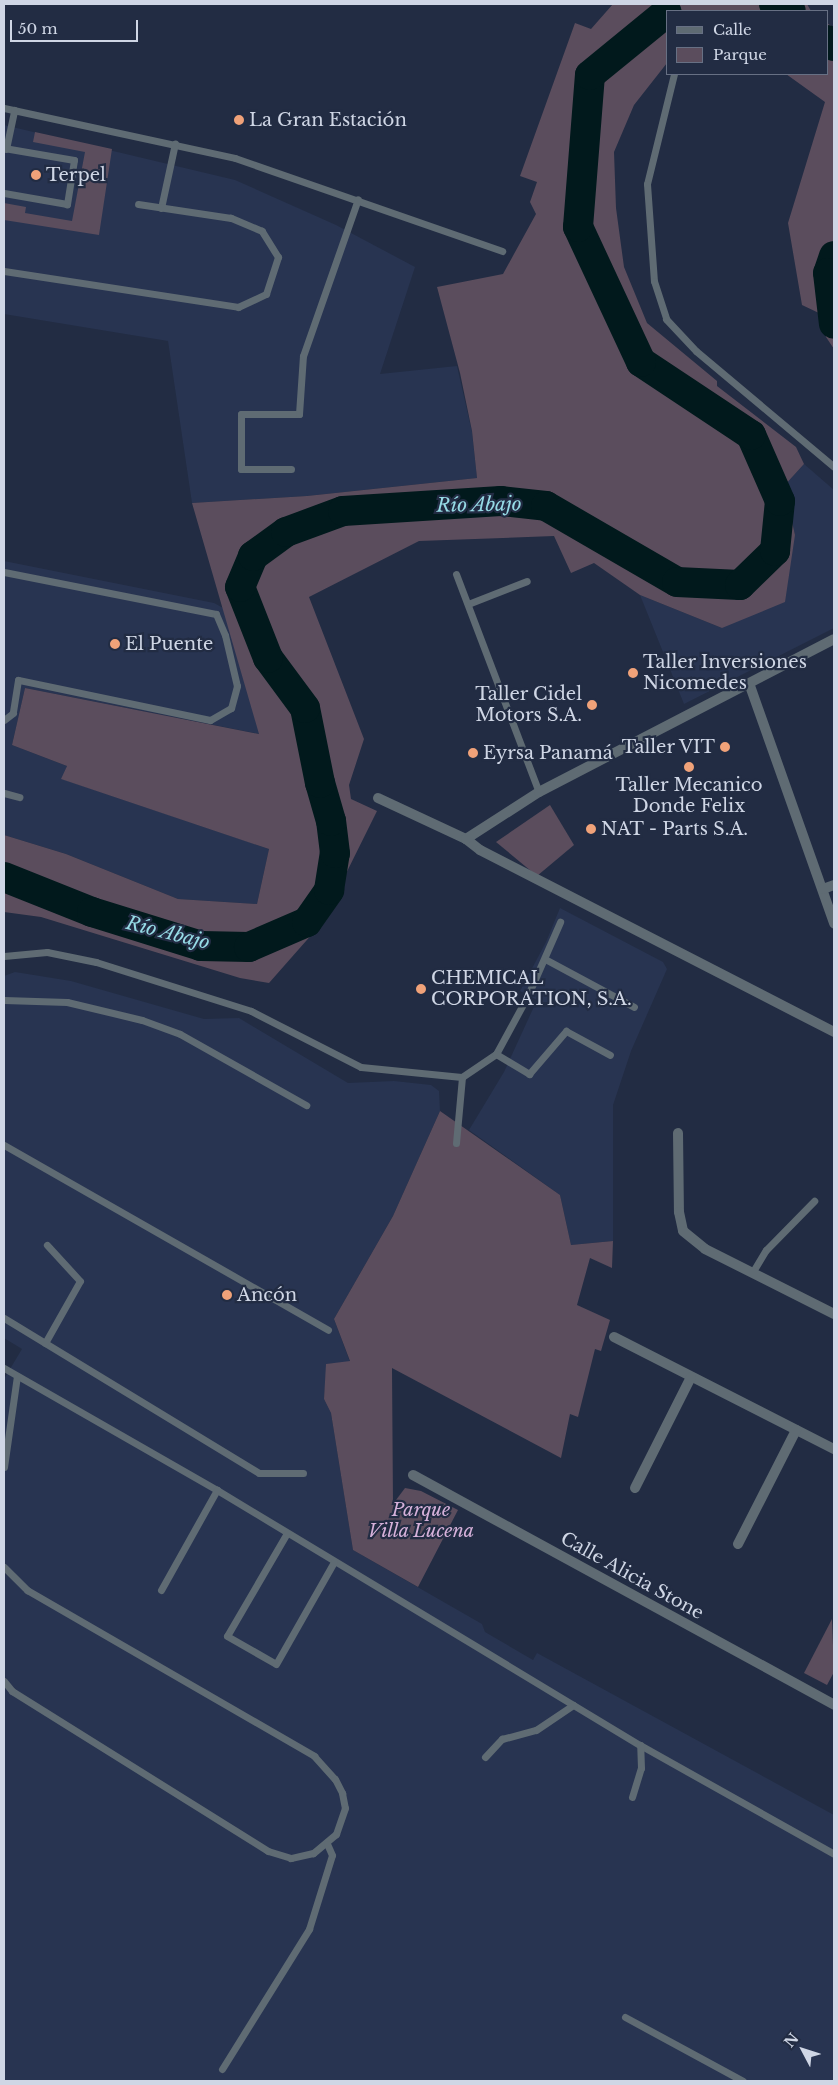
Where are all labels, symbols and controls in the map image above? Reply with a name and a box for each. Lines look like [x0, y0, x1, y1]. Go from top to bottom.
scale bar [12, 10, 140, 42]
legend [666, 10, 828, 75]
text: 50 m [18, 19, 58, 38]
text: Calle [713, 20, 752, 39]
text: Parque [713, 45, 767, 64]
place label: La Gran Estación [249, 109, 407, 131]
marker: La Gran Estación [233, 114, 245, 126]
place label: Terpel [46, 164, 106, 186]
marker: Terpel [30, 169, 42, 181]
water label: Río Abajo [436, 493, 522, 517]
place label: El Puente [125, 633, 213, 655]
marker: El Puente [109, 638, 121, 650]
place label: Taller Inversiones Nicomedes [643, 652, 807, 694]
marker: Taller Inversiones Nicomedes [627, 667, 639, 679]
place label: Taller Cidel Motors S.A. [475, 684, 582, 726]
marker: Taller Cidel Motors S.A. [586, 699, 598, 711]
place label: Taller VIT [621, 736, 715, 758]
marker: Taller VIT [719, 741, 731, 753]
place label: Eyrsa Panamá [483, 742, 613, 764]
marker: Eyrsa Panamá [467, 747, 479, 759]
marker: Taller Mecanico Donde Felix [683, 761, 695, 773]
place label: Taller Mecanico Donde Felix [615, 775, 763, 818]
place label: NAT - Parts S.A. [601, 818, 749, 840]
marker: NAT - Parts S.A. [585, 823, 597, 835]
water label: Río Abajo [123, 911, 213, 955]
place label: CHEMICAL CORPORATION, S.A. [431, 968, 632, 1011]
marker: CHEMICAL CORPORATION, S.A. [415, 983, 427, 995]
place label: Ancón [237, 1284, 297, 1306]
marker: Ancón [221, 1289, 233, 1301]
park label: Parque Villa Lucena [368, 1500, 474, 1542]
street label: Calle Alicia Stone [556, 1527, 708, 1625]
north arrow [778, 2025, 828, 2075]
text: N [780, 2030, 803, 2051]

